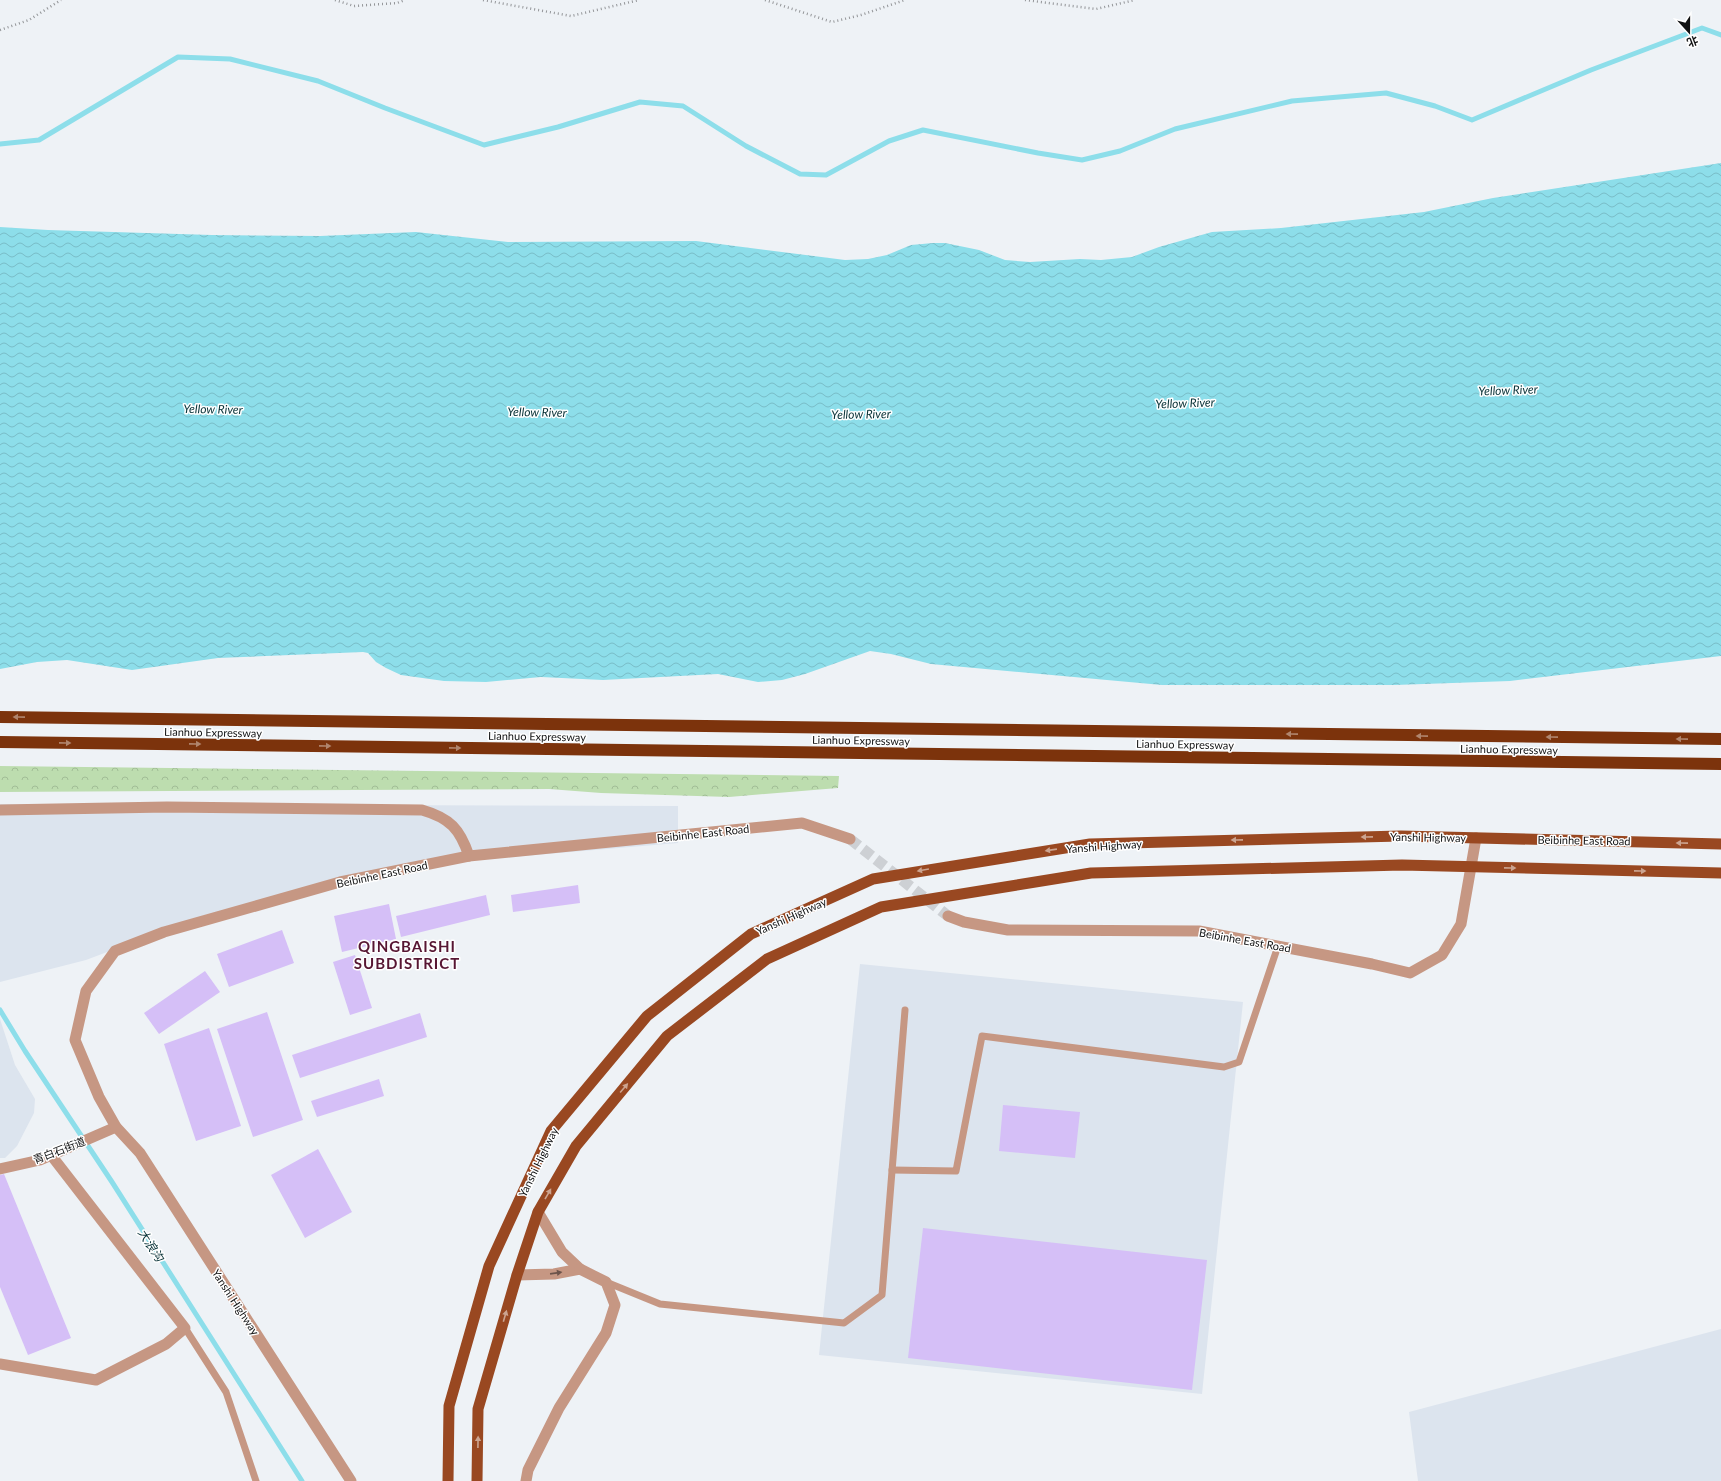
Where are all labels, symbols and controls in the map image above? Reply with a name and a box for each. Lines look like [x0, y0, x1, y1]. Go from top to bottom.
north arrow [1669, 12, 1709, 52]
text: 北 [1685, 34, 1700, 50]
water label: Yellow River [1478, 381, 1539, 399]
water label: Yellow River [1155, 394, 1216, 412]
water label: Yellow River [183, 401, 244, 417]
water label: Yellow River [507, 404, 568, 420]
water label: Yellow River [831, 406, 892, 422]
one-way arrow [12, 714, 25, 720]
street label: Lianhuo Expressway [164, 725, 262, 739]
street label: Lianhuo Expressway [488, 729, 586, 743]
one-way arrow [1285, 731, 1298, 737]
one-way arrow [1416, 732, 1428, 739]
street label: Lianhuo Expressway [812, 733, 910, 747]
one-way arrow [1545, 734, 1558, 740]
one-way arrow [1675, 736, 1688, 742]
street label: Lianhuo Expressway [1136, 737, 1234, 751]
one-way arrow [59, 740, 72, 746]
one-way arrow [189, 741, 202, 747]
street label: Lianhuo Expressway [1460, 742, 1558, 756]
one-way arrow [319, 743, 332, 749]
one-way arrow [449, 745, 462, 751]
street label: Beibinhe East Road [656, 822, 750, 844]
street label: Yanshi Highway [1390, 830, 1466, 844]
street label: Beibinhe East Road [1537, 833, 1631, 847]
one-way arrow [1360, 834, 1373, 840]
street label: Yanshi Highway [1066, 837, 1143, 855]
one-way arrow [1231, 837, 1243, 844]
one-way arrow [1675, 840, 1688, 846]
one-way arrow [1045, 847, 1057, 853]
street label: Beibinhe East Road [335, 858, 429, 890]
one-way arrow [1504, 865, 1517, 871]
one-way arrow [917, 867, 929, 873]
one-way arrow [1634, 868, 1647, 874]
street label: Yanshi Highway [754, 894, 829, 937]
street label: Beibinhe East Road [1198, 926, 1292, 954]
district label: QINGBAISHI SUBDISTRICT [354, 937, 460, 972]
one-way arrow [619, 1083, 628, 1094]
street label: Yanshi Highway [516, 1125, 561, 1199]
street label: 青白石街道 [31, 1134, 87, 1166]
one-way arrow [545, 1188, 552, 1200]
water label: 大浪沟 [135, 1226, 168, 1266]
street label: Yanshi Highway [210, 1267, 262, 1338]
one-way arrow [550, 1270, 562, 1276]
one-way arrow [502, 1310, 508, 1322]
one-way arrow [475, 1435, 481, 1448]

